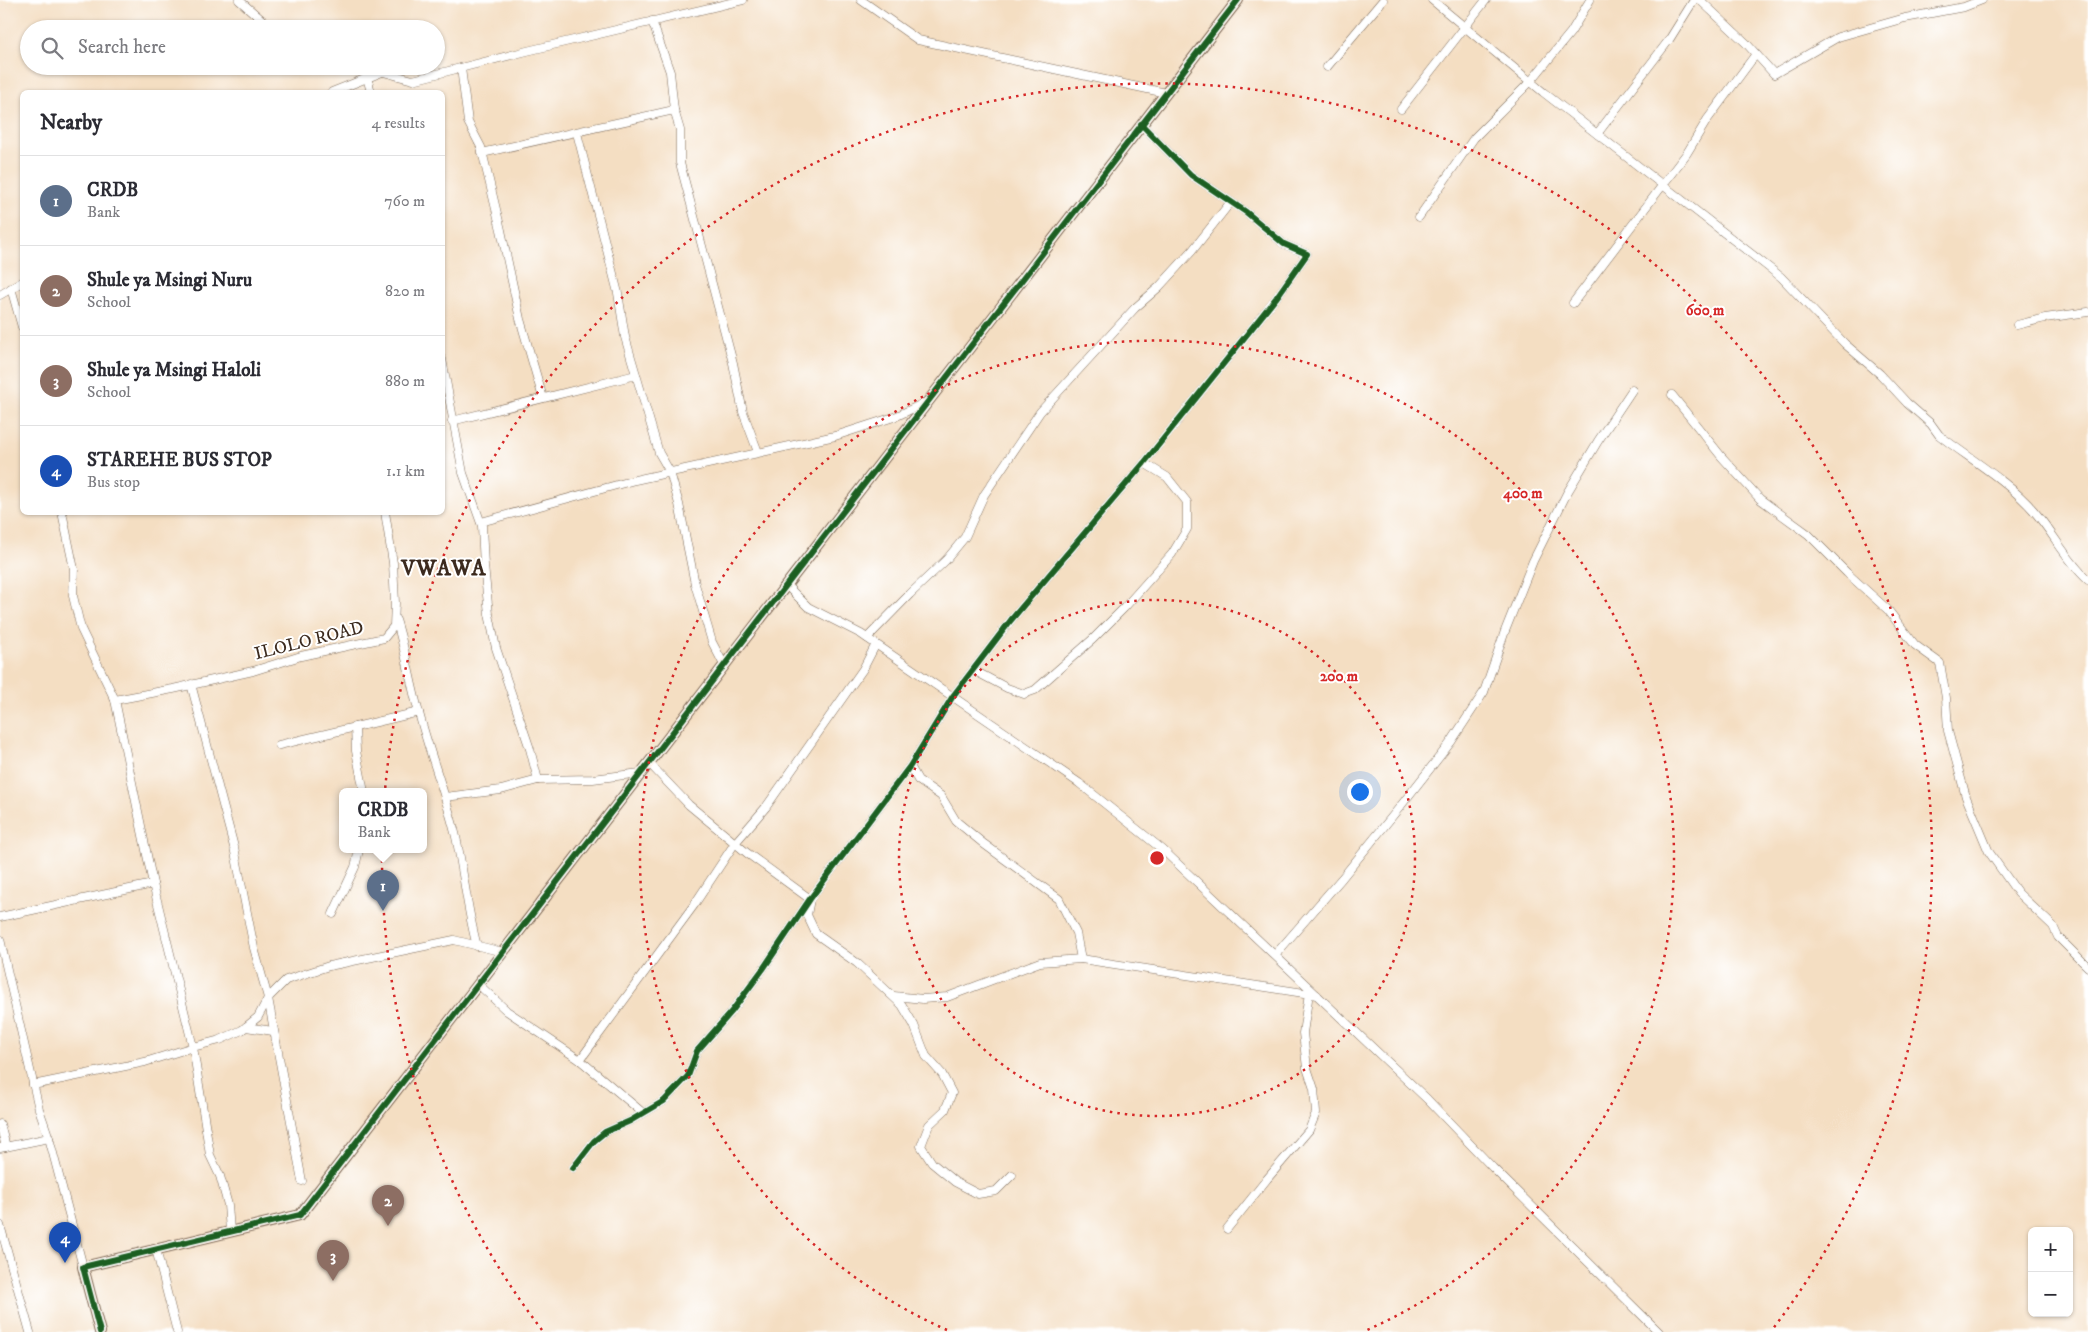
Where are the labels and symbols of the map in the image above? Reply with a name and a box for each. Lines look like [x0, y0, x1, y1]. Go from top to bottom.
text: 600 m [1686, 301, 1725, 320]
text: 400 m [1502, 484, 1543, 503]
district label: VWAWA [400, 555, 487, 582]
street label: ILOLO ROAD [252, 617, 366, 665]
text: 200 m [1320, 667, 1359, 686]
your location [1347, 779, 1373, 805]
centre of rings [1148, 849, 1166, 867]
pin: 1 [367, 870, 399, 911]
pin: 2 [372, 1185, 404, 1226]
pin: 4 [49, 1222, 81, 1263]
pin: 3 [317, 1240, 349, 1281]

